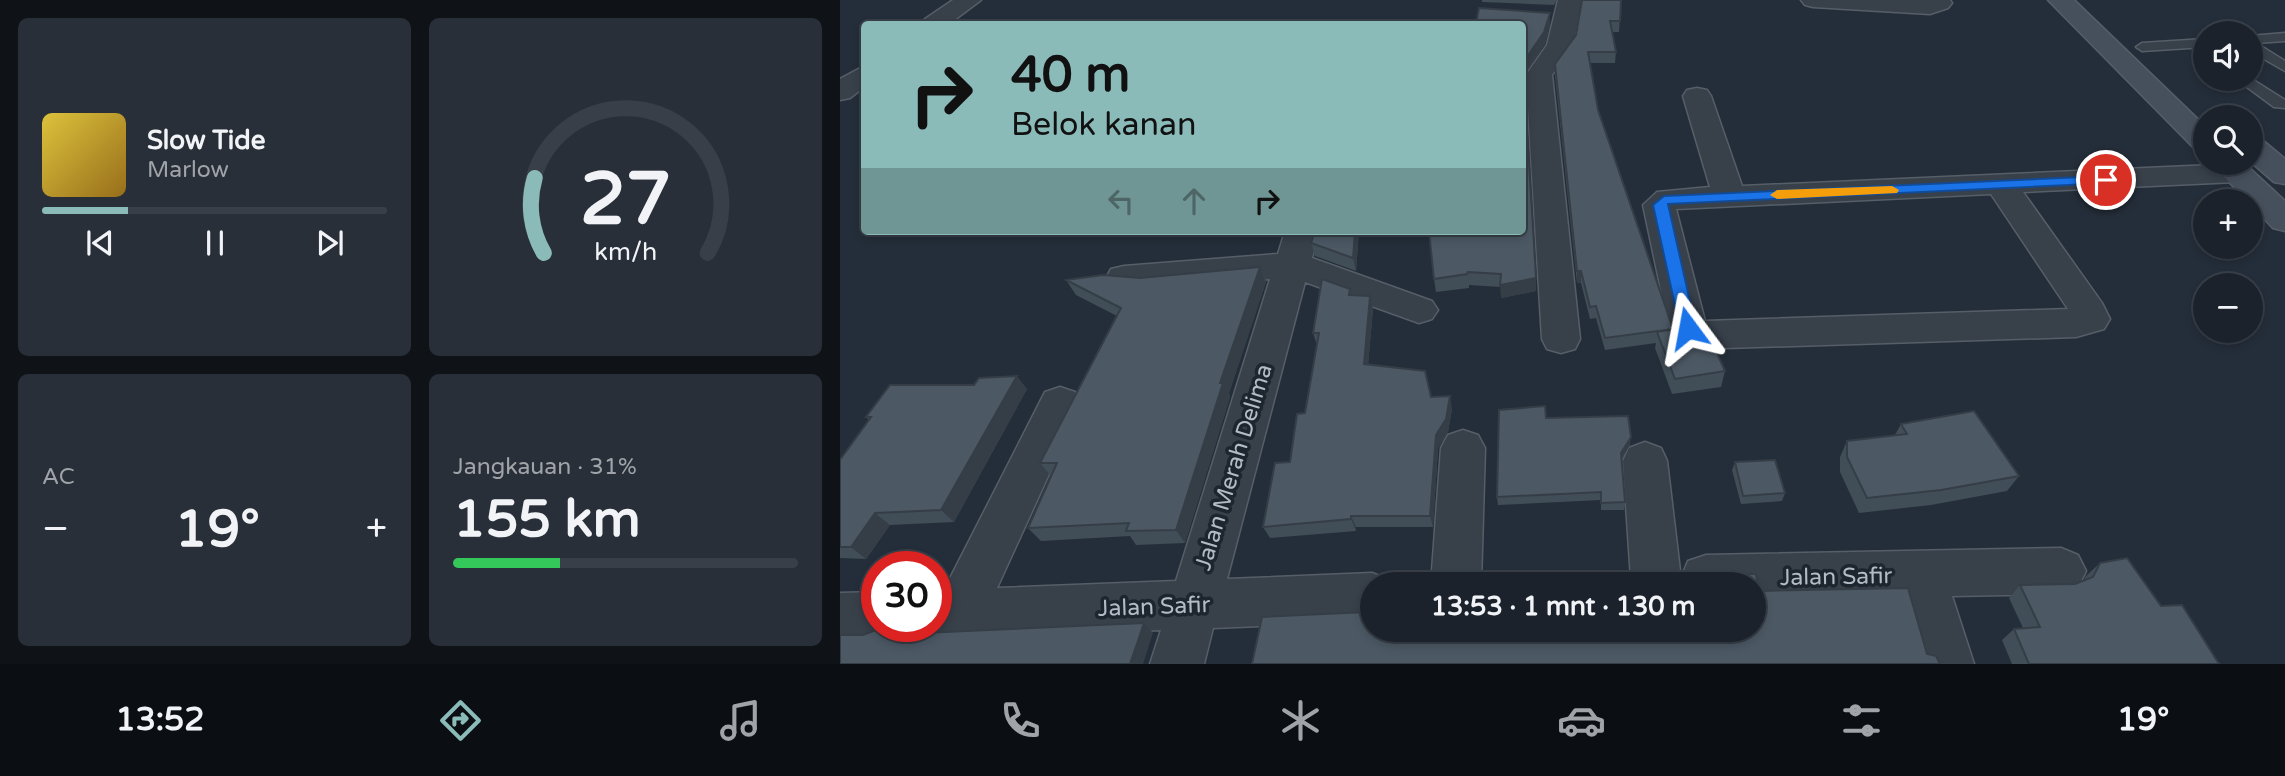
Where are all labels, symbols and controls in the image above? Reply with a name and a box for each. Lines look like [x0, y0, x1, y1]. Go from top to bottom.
map controls [2193, 21, 2263, 343]
button: sound [2193, 21, 2263, 91]
text: 40 m [1011, 46, 1130, 105]
icon: right [896, 49, 987, 140]
button: search [2193, 105, 2263, 175]
text: Belok kanan [1011, 106, 1196, 144]
text: Slow Tide [147, 125, 265, 156]
pin [2076, 150, 2136, 210]
text: Marlow [147, 156, 229, 184]
text: 27 [580, 157, 671, 245]
icon: arrive [2087, 161, 2125, 199]
icon: left [1102, 182, 1140, 220]
icon: ahead [1175, 182, 1213, 220]
icon: right [1248, 182, 1286, 220]
button: + [2193, 189, 2263, 259]
icon: previous [81, 224, 119, 262]
icon: pause [196, 224, 234, 262]
icon: next [311, 224, 349, 262]
text: km/h [594, 237, 657, 267]
button: − [2193, 273, 2263, 343]
position arrow [1651, 291, 1725, 365]
street label: Jalan Merah Delima [1189, 361, 1279, 574]
text: Jangkauan · 31% [453, 453, 637, 481]
text: AC [42, 463, 75, 491]
text: 155 km [453, 488, 641, 551]
text: 19° [175, 498, 260, 561]
text: − [42, 506, 69, 552]
text: + [366, 506, 387, 552]
speed limit sign: 30 [861, 551, 952, 642]
street label: Jalan Safir [1780, 562, 1893, 592]
street label: Jalan Safir [1097, 591, 1211, 623]
text: 13:53 · 1 mnt · 130 m [1431, 591, 1695, 622]
icon: directions [436, 696, 485, 745]
icon: music [716, 696, 765, 745]
icon: phone [996, 696, 1045, 745]
icon: climate [1276, 696, 1325, 745]
icon: car [1557, 696, 1606, 745]
icon: filters [1837, 696, 1886, 745]
text: 13:52 [116, 701, 204, 739]
text: 19° [2117, 701, 2169, 739]

